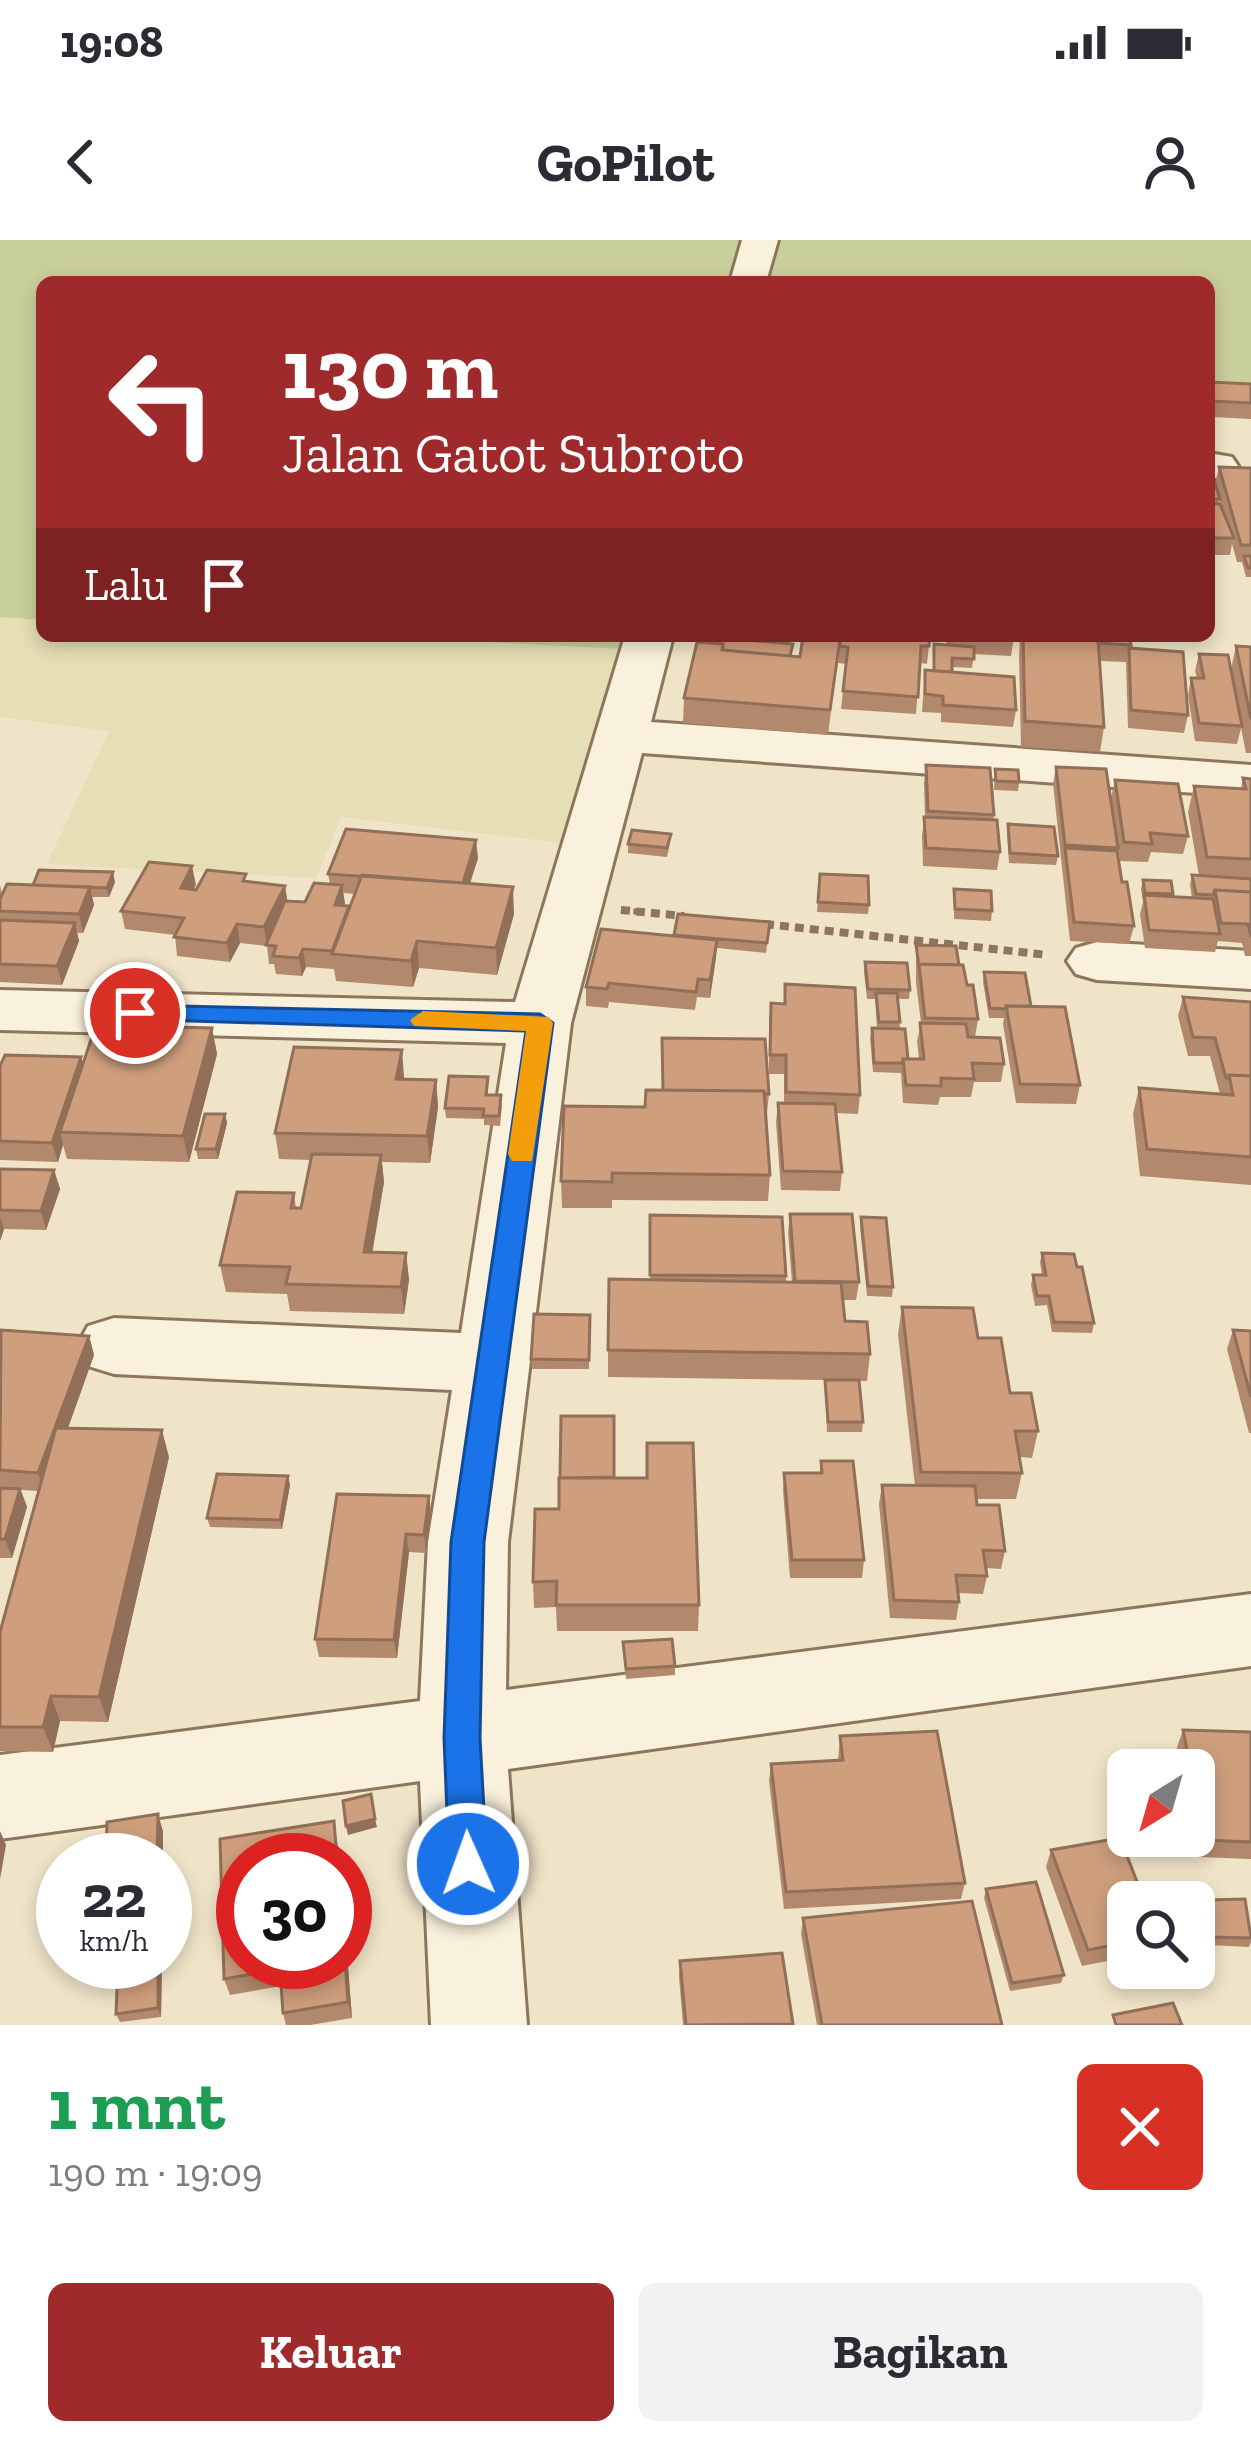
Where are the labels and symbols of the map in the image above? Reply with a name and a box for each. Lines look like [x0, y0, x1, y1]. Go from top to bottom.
pin [84, 962, 186, 1064]
north arrow [1107, 1749, 1215, 1857]
position arrow [405, 1801, 531, 1927]
speed limit sign: 30 [216, 1833, 372, 1989]

